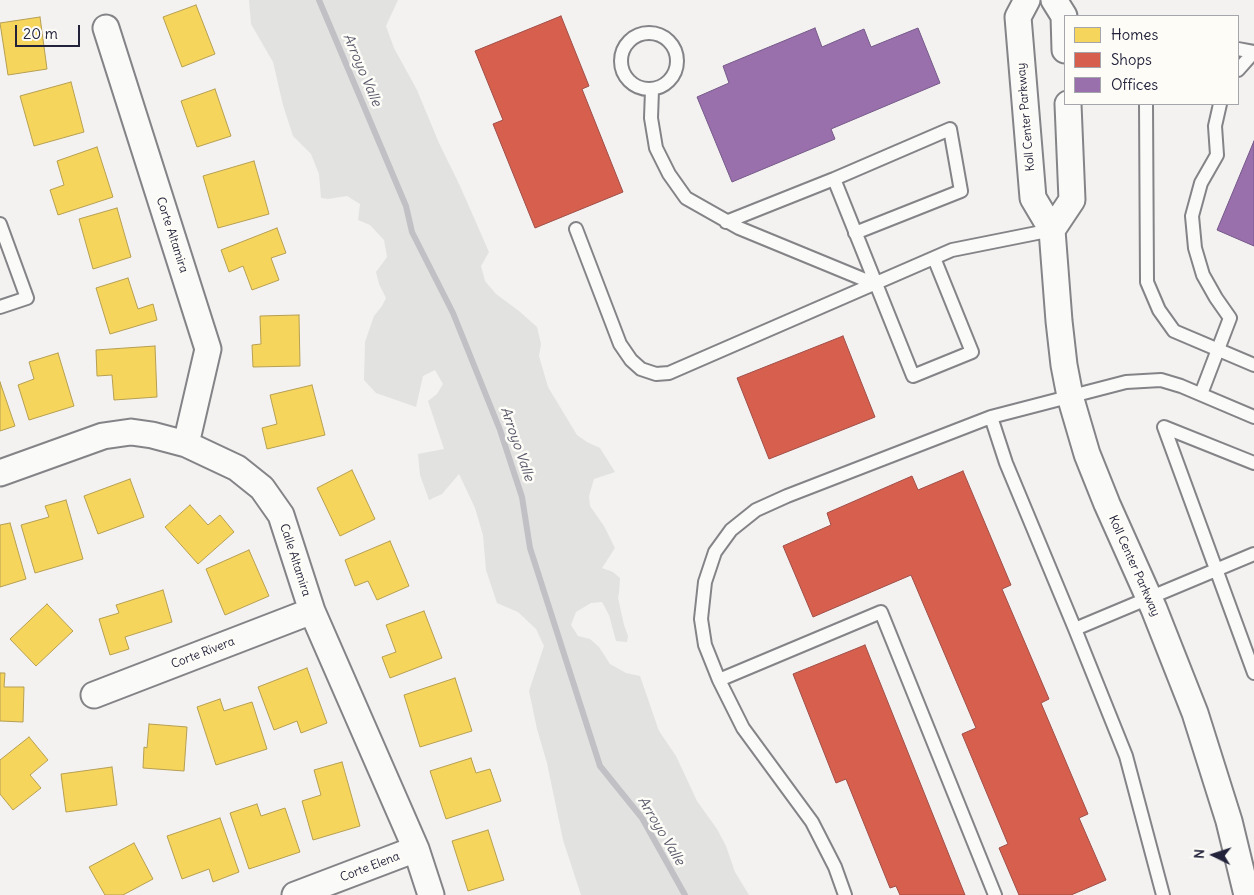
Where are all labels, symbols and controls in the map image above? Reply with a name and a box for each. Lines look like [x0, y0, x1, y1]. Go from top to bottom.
scale bar [18, 15, 82, 47]
legend [1064, 15, 1239, 105]
text: 20 m [23, 24, 58, 43]
text: Homes [1111, 25, 1158, 44]
water label: Arroyo Valle [339, 31, 385, 109]
text: Shops [1111, 50, 1152, 69]
street label: Koll Center Parkway [1014, 62, 1038, 172]
text: Offices [1111, 75, 1158, 94]
street label: Corte Altamira [153, 195, 191, 275]
water label: Arroyo Valle [496, 405, 538, 483]
street label: Koll Center Parkway [1105, 513, 1163, 619]
street label: Calle Altamira [276, 522, 314, 598]
street label: Corte Rivera [169, 634, 237, 672]
water label: Arroyo Valle [634, 794, 688, 868]
north arrow [1189, 830, 1239, 880]
text: N [1190, 848, 1208, 859]
street label: Corte Elena [338, 849, 402, 885]

